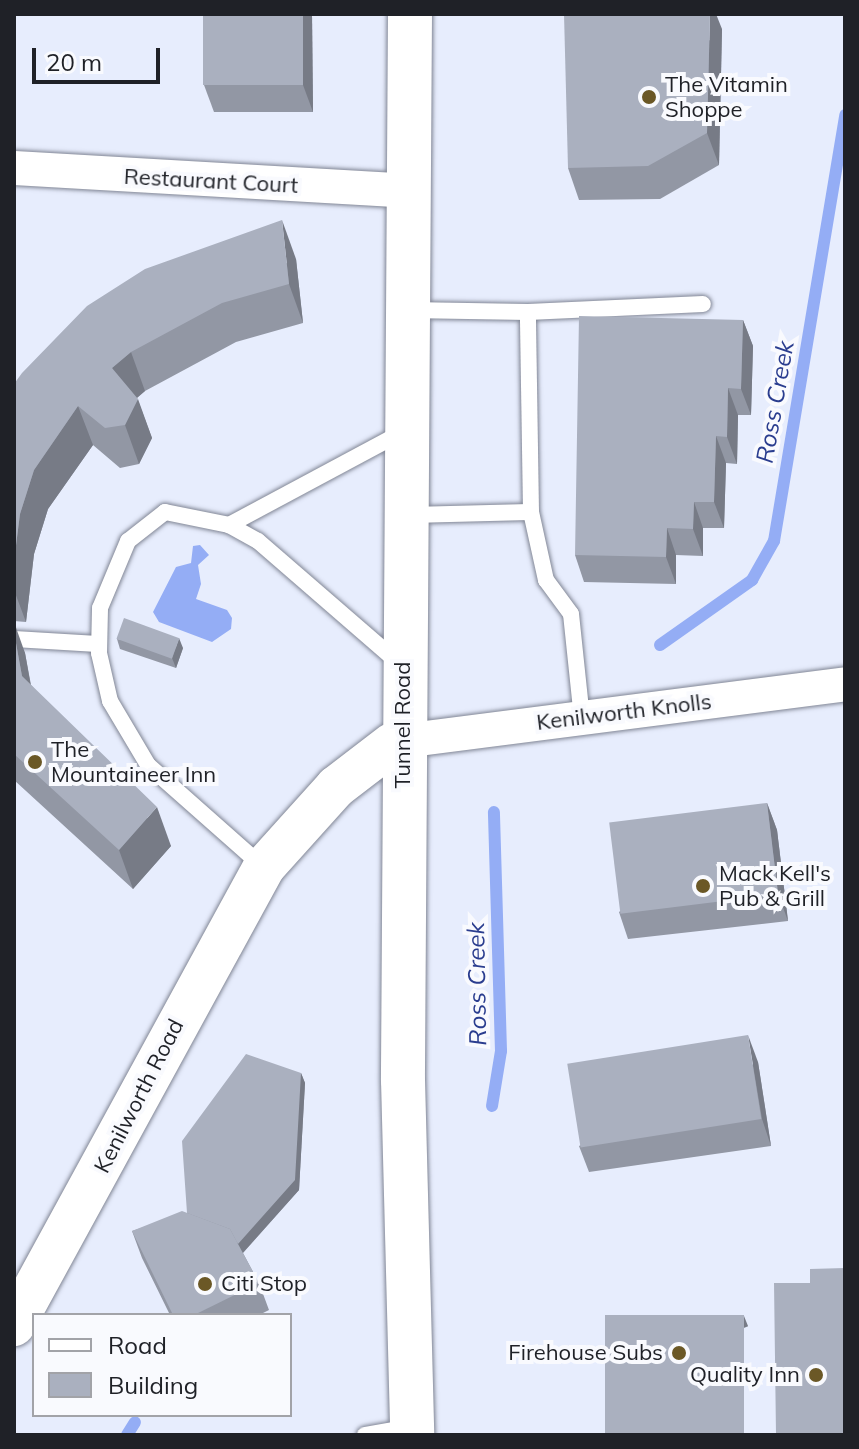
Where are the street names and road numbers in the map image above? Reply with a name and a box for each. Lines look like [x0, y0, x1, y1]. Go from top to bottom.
street label: Restaurant Court [123, 163, 299, 199]
street label: Tunnel Road [390, 661, 416, 789]
street label: Kenilworth Knolls [535, 688, 713, 736]
street label: Kenilworth Road [89, 1015, 189, 1177]

